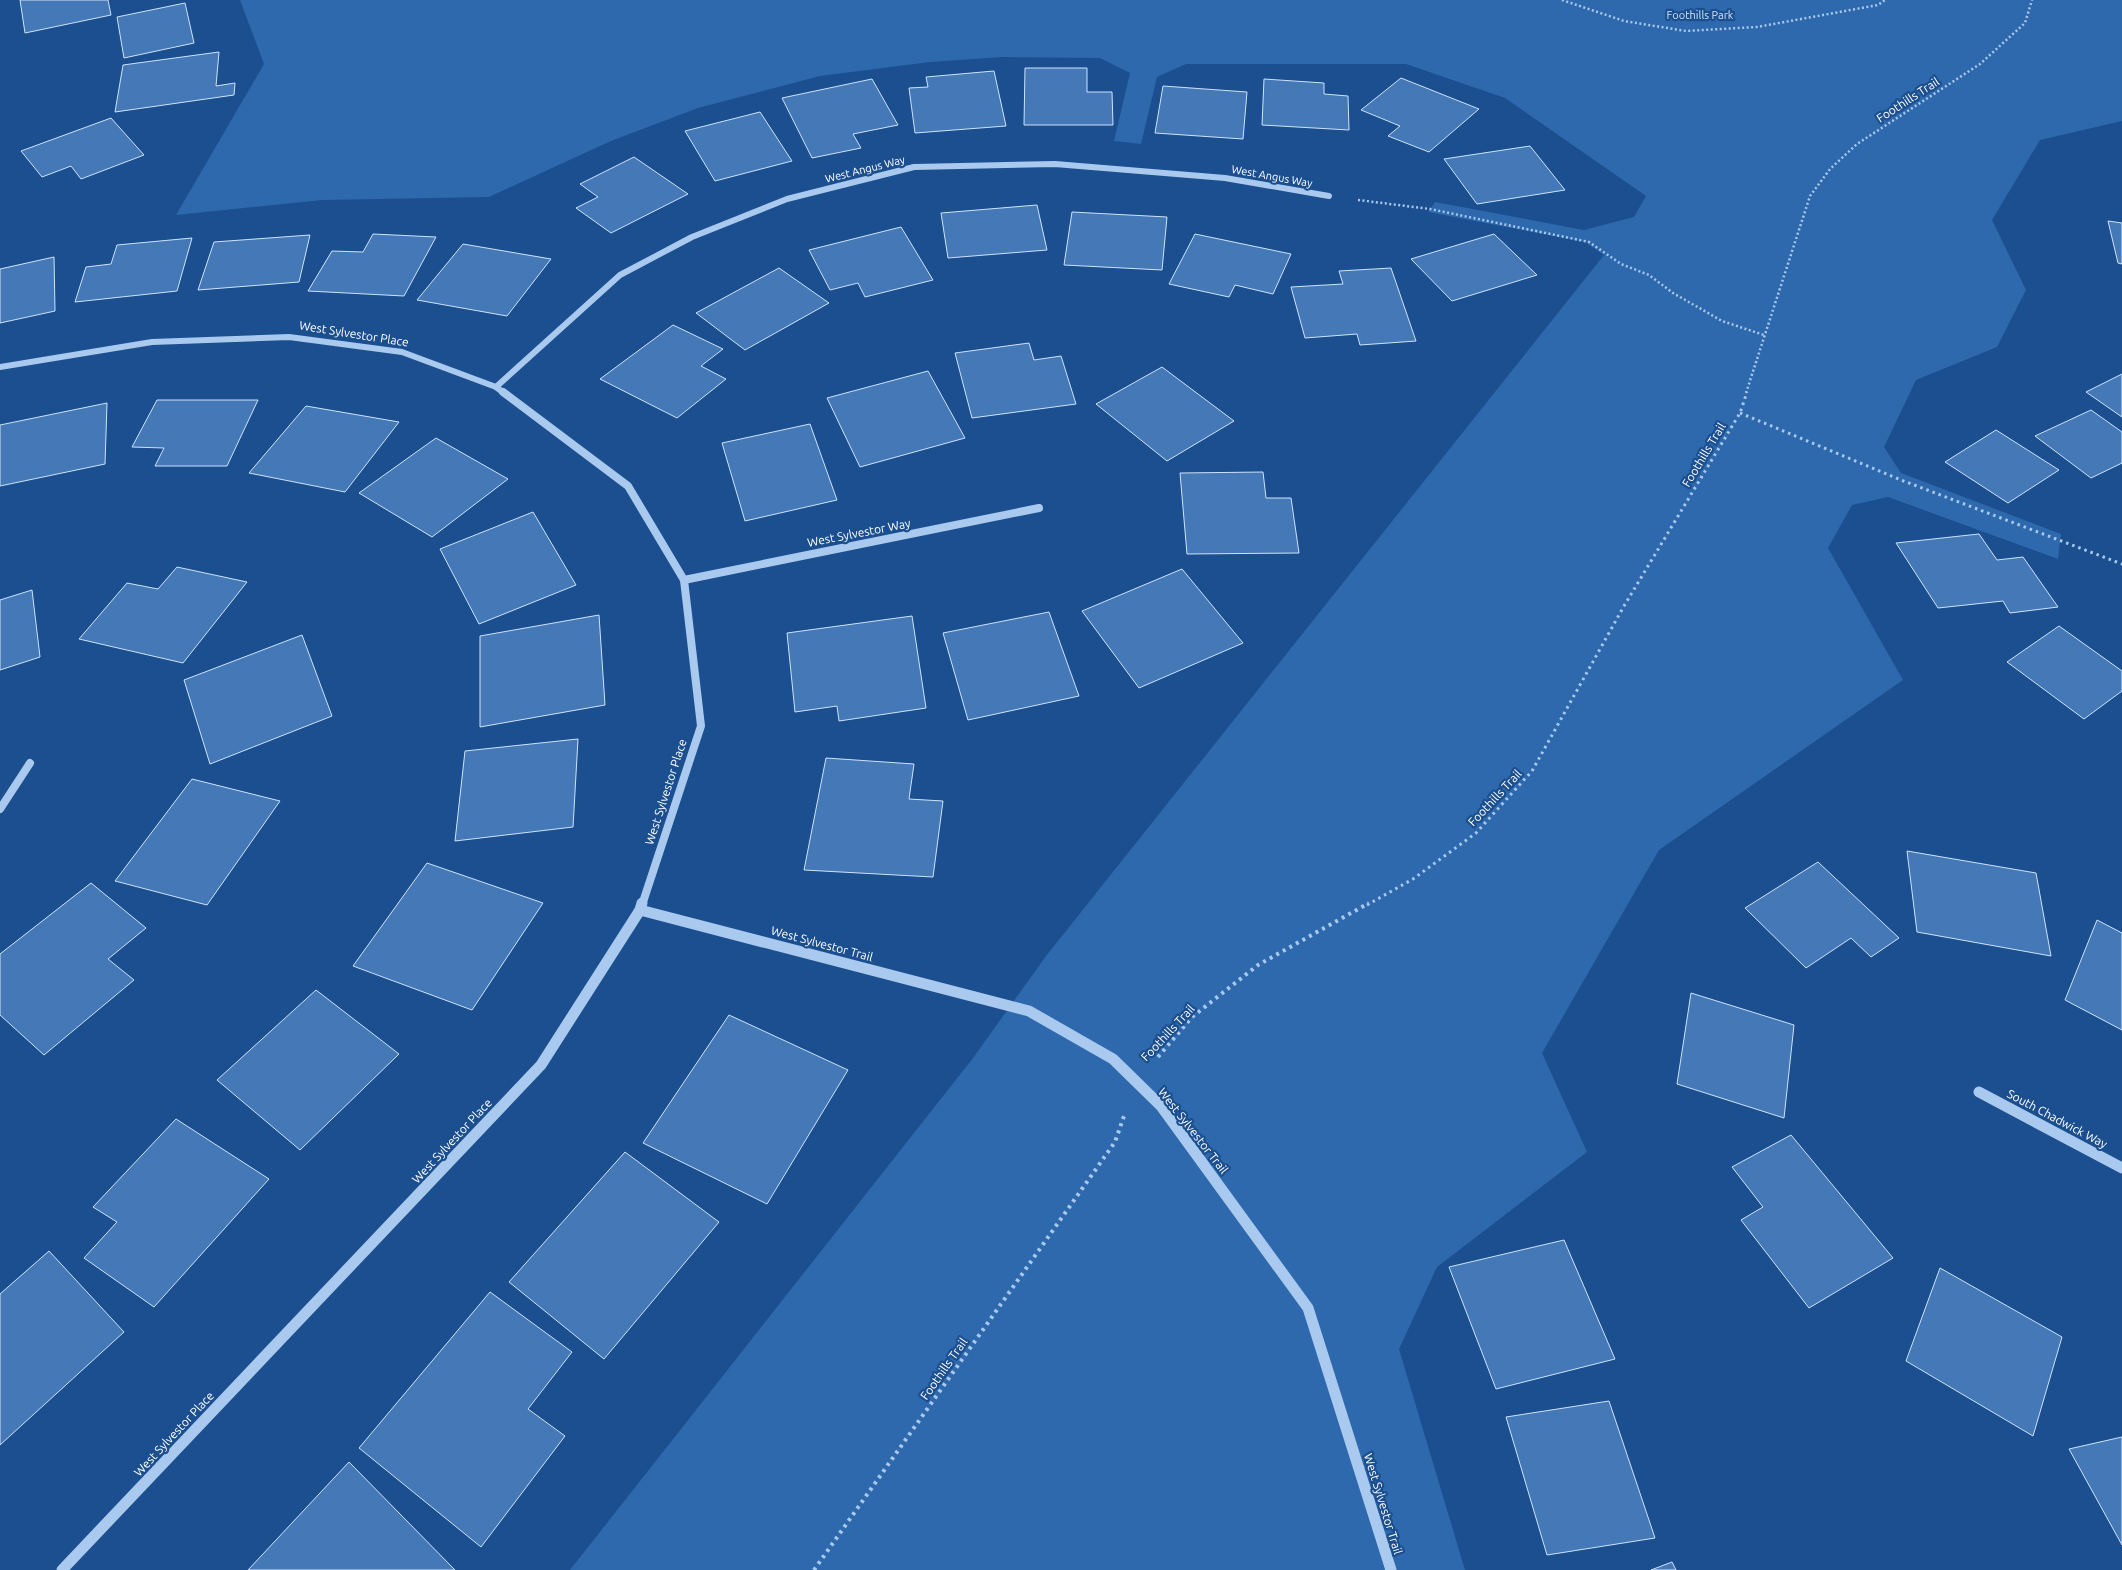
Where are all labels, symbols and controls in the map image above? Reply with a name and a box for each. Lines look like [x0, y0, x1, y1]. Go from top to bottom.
park label: Foothills Park [1667, 9, 1734, 21]
street label: Foothills Trail [1874, 74, 1942, 125]
street label: West Angus Way [824, 153, 907, 185]
street label: West Angus Way [1231, 163, 1314, 189]
street label: West Sylvestor Place [298, 318, 410, 349]
street label: Foothills Trail [1679, 420, 1728, 489]
street label: West Sylvestor Way [806, 516, 912, 549]
street label: West Sylvestor Place [642, 737, 689, 846]
street label: Foothills Trail [1465, 767, 1524, 828]
street label: West Sylvestor Trail [770, 924, 875, 963]
street label: Foothills Trail [1138, 1002, 1197, 1063]
street label: West Sylvestor Trail [1156, 1085, 1231, 1176]
street label: South Chadwick Way [2005, 1087, 2110, 1151]
street label: West Sylvestor Place [409, 1096, 494, 1186]
street label: Foothills Trail [918, 1335, 970, 1402]
street label: West Sylvestor Place [131, 1389, 216, 1479]
street label: West Sylvestor Trail [1362, 1452, 1405, 1556]

